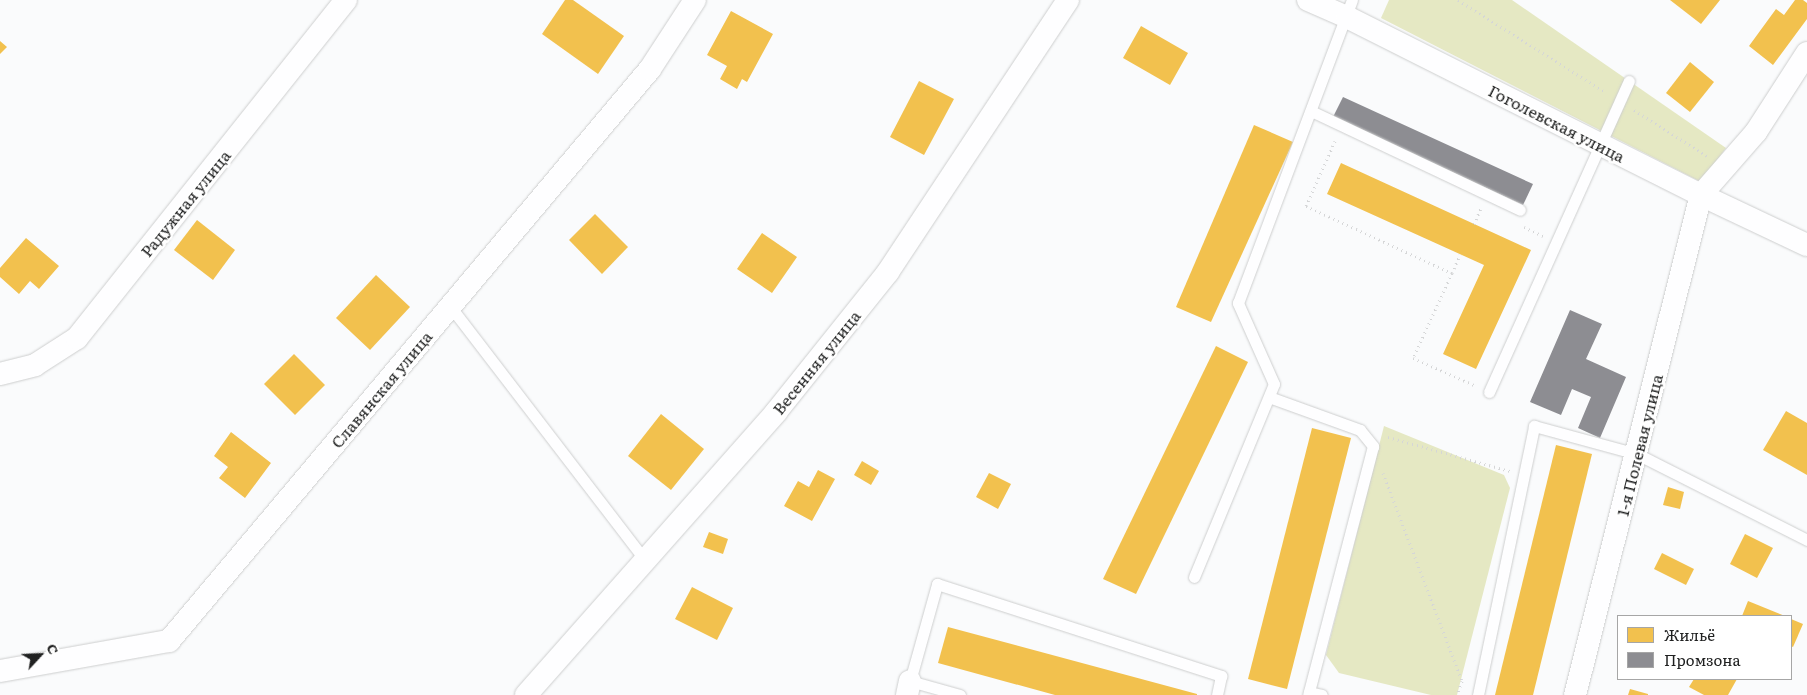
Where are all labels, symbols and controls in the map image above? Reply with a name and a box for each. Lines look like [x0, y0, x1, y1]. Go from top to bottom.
street label: Гоголевская улица [1486, 80, 1628, 166]
street label: Радужная улица [136, 146, 234, 260]
street label: Весенняя улица [768, 306, 864, 418]
street label: Славянская улица [326, 327, 436, 451]
street label: 1-я Полевая улица [1612, 372, 1666, 518]
legend [1617, 615, 1792, 680]
text: Жильё [1664, 623, 1715, 646]
north arrow [15, 630, 65, 680]
text: С [42, 640, 65, 657]
text: Промзона [1664, 648, 1741, 671]

